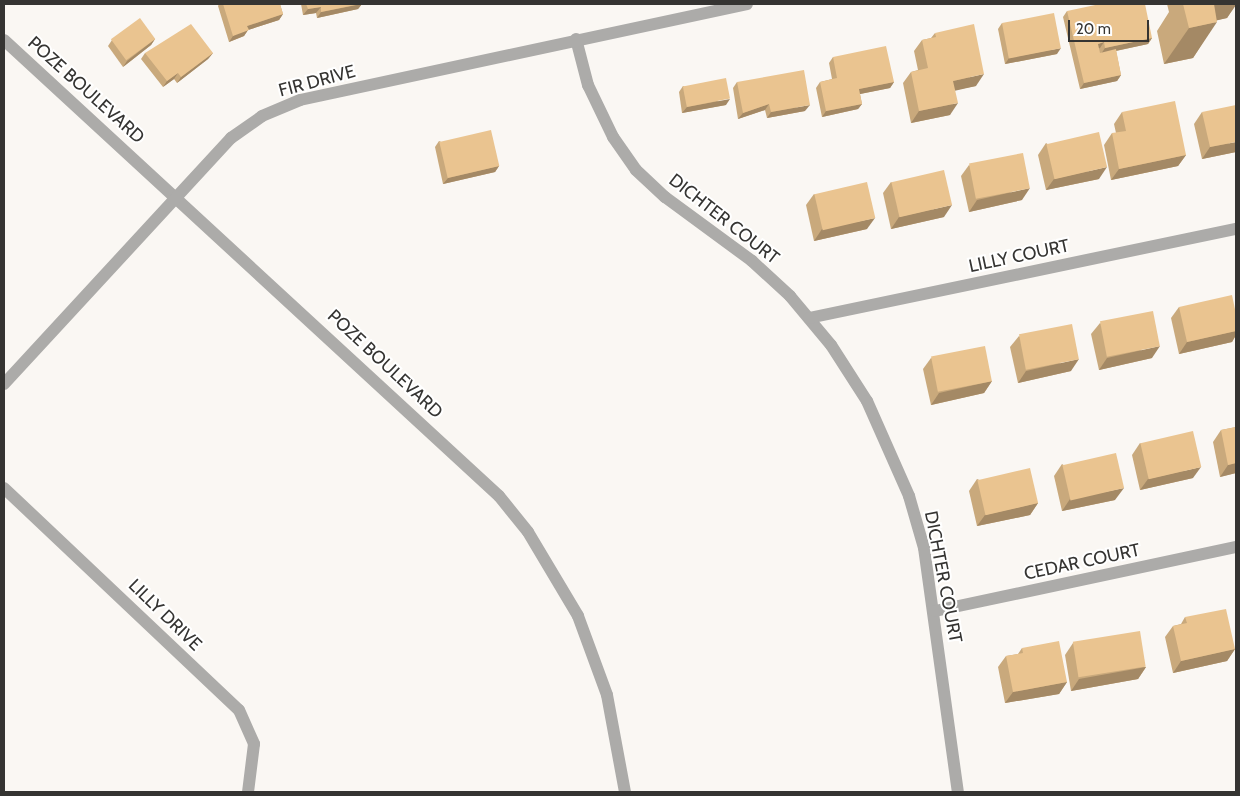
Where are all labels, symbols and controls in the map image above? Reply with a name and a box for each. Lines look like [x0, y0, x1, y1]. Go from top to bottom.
scale bar [1070, 10, 1151, 42]
text: 20 m [1076, 20, 1111, 38]
street label: POZE BOULEVARD [23, 32, 149, 148]
street label: FIR DRIVE [276, 60, 358, 102]
street label: DICHTER COURT [665, 169, 783, 269]
street label: LILLY COURT [967, 235, 1071, 277]
street label: POZE BOULEVARD [323, 305, 447, 423]
street label: DICHTER COURT [920, 509, 966, 645]
street label: CEDAR COURT [1022, 539, 1142, 585]
street label: LILLY DRIVE [124, 575, 206, 655]

